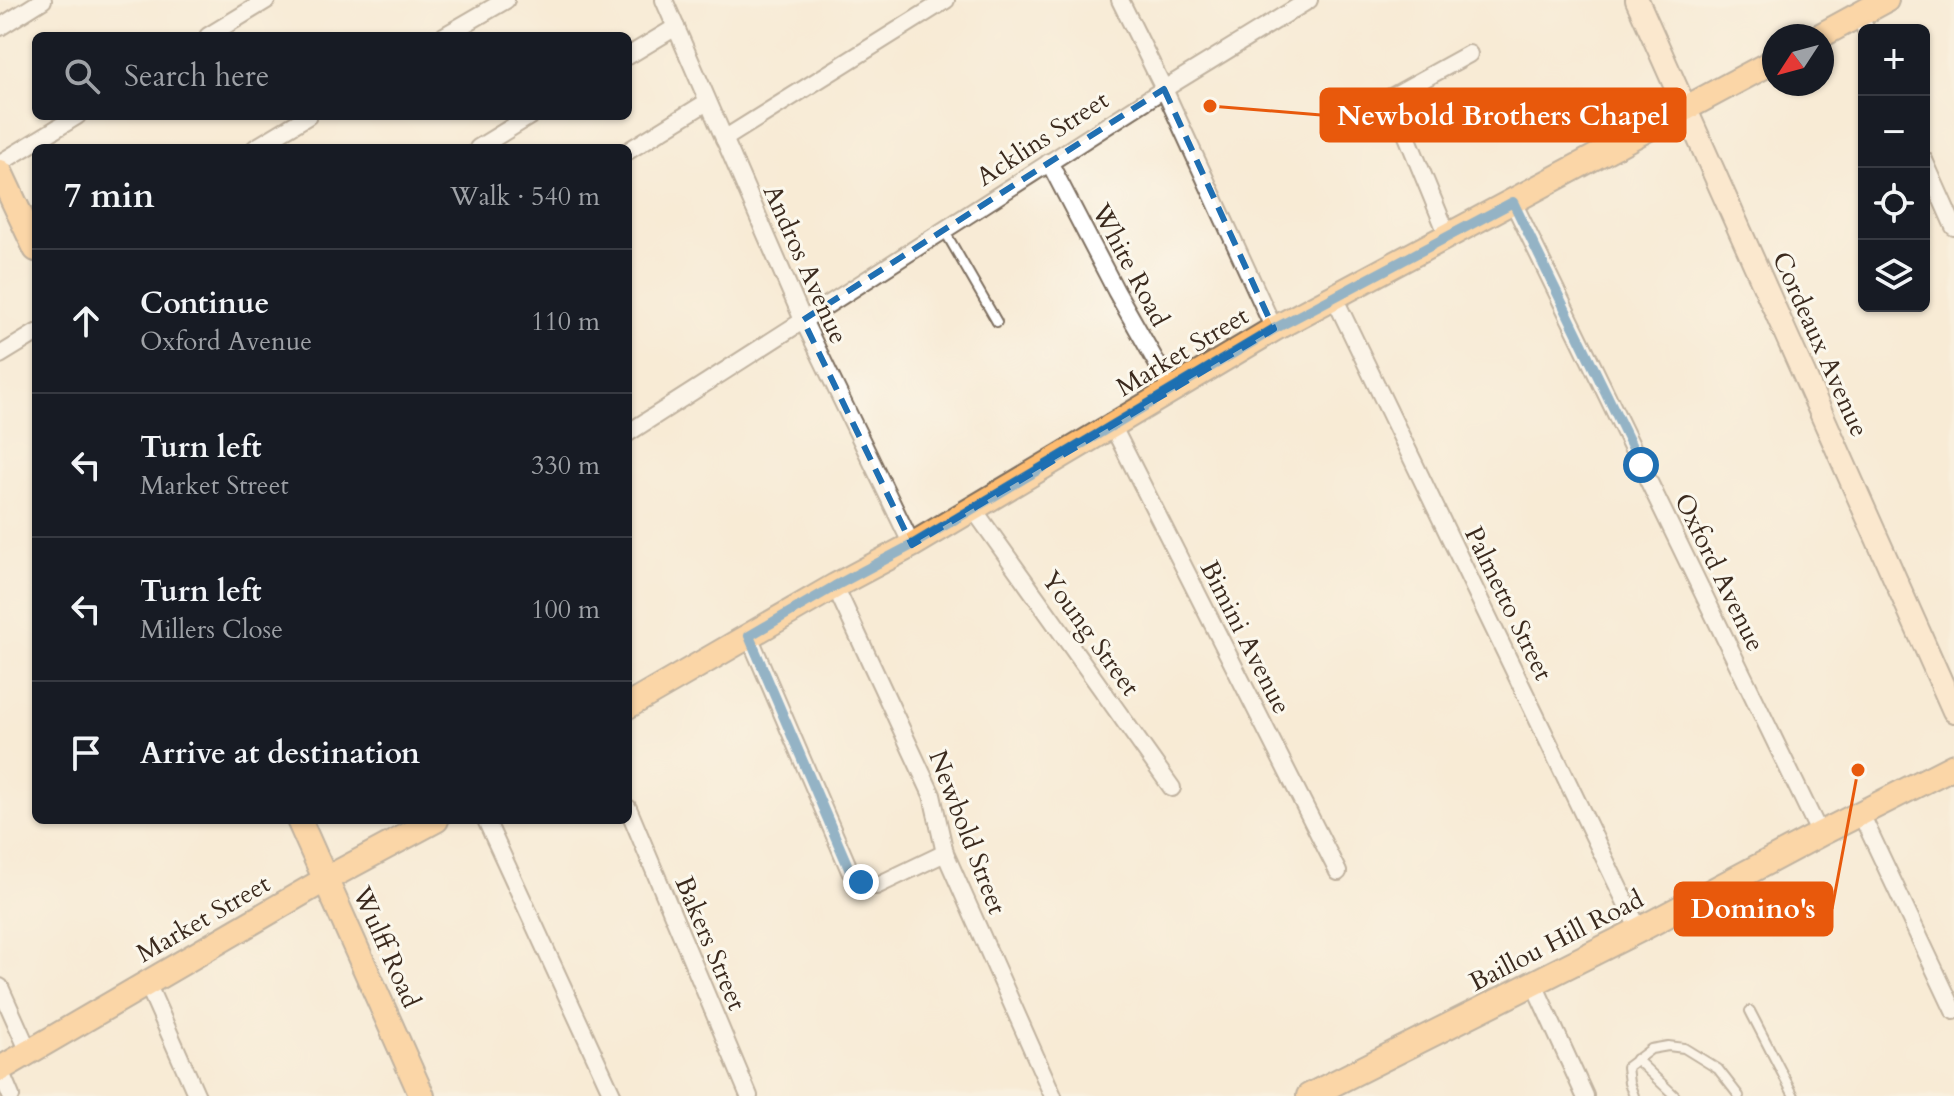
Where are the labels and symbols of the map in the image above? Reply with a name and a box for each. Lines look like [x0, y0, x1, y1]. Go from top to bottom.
north arrow [1762, 24, 1834, 96]
street label: Acklins Street [969, 83, 1115, 194]
callout: Newbold Brothers Chapel [1321, 89, 1685, 141]
text: Newbold Brothers Chapel [1337, 97, 1669, 135]
street label: Andros Avenue [755, 179, 856, 349]
street label: White Road [1083, 197, 1178, 333]
street label: Cordeaux Avenue [1764, 246, 1877, 442]
street label: Market Street [1110, 298, 1255, 405]
route start [1623, 447, 1659, 483]
street label: Oxford Avenue [1666, 487, 1773, 657]
street label: Palmetto Street [1456, 520, 1561, 686]
street label: Bimini Avenue [1192, 555, 1299, 720]
street label: Young Street [1033, 564, 1148, 703]
street label: Newbold Street [920, 745, 1015, 919]
route end [843, 864, 879, 900]
street label: Market Street [130, 866, 276, 971]
street label: Bakers Street [667, 871, 754, 1016]
street label: Wulff Road [344, 880, 429, 1014]
street label: Baillou Hill Road [1463, 881, 1649, 999]
callout: Domino's [1675, 883, 1832, 935]
text: Domino's [1690, 890, 1816, 928]

